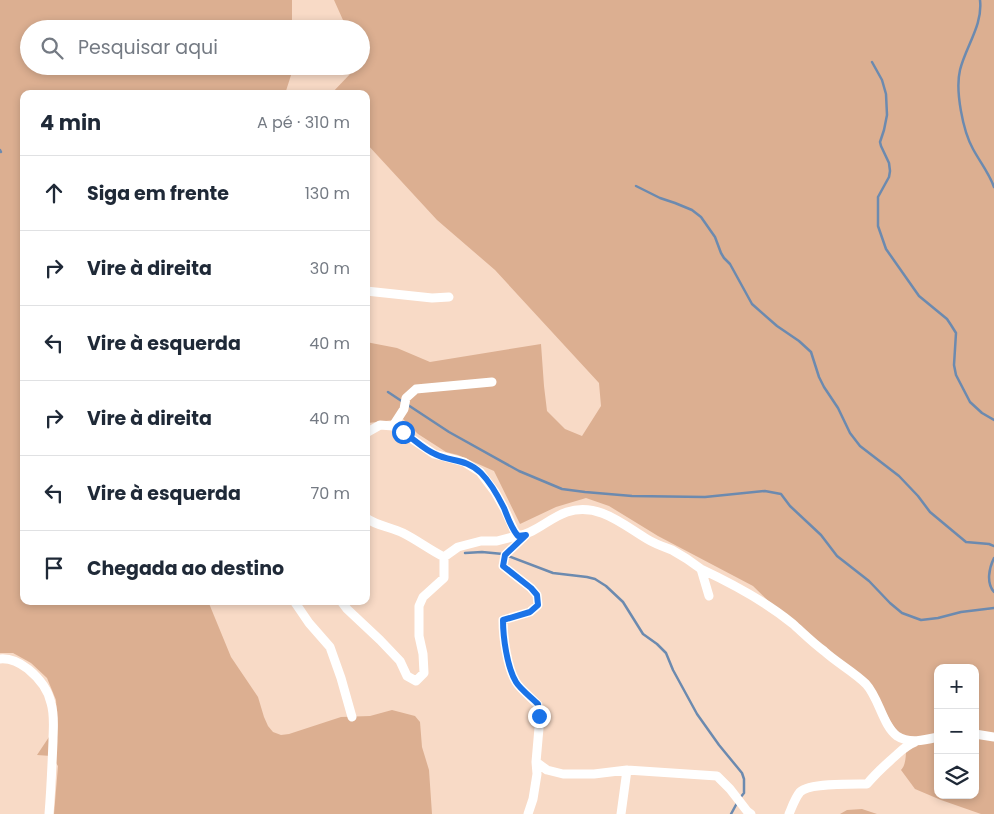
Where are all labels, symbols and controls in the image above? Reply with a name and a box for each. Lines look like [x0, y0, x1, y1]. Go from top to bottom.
search box [20, 20, 370, 75]
icon: search [38, 34, 66, 62]
text: Pesquisar aqui [78, 34, 218, 61]
text: 4 min [40, 108, 101, 137]
text: A pé · 310 m [257, 111, 350, 134]
icon: ahead [40, 179, 68, 207]
text: Siga em frente [87, 180, 229, 207]
text: 130 m [305, 182, 350, 205]
icon: right [40, 254, 68, 282]
text: Vire à direita [87, 255, 212, 282]
text: 30 m [310, 257, 350, 280]
icon: left [40, 329, 68, 357]
text: Vire à esquerda [87, 330, 241, 357]
text: 40 m [309, 332, 350, 355]
icon: right [40, 404, 68, 432]
text: Vire à direita [87, 405, 212, 432]
text: 40 m [309, 407, 350, 430]
route start [392, 421, 415, 444]
icon: left [40, 479, 68, 507]
text: Vire à esquerda [87, 480, 241, 507]
text: 70 m [310, 482, 350, 505]
icon: arrive [40, 554, 68, 582]
text: Chegada ao destino [87, 555, 284, 582]
map controls [934, 664, 979, 799]
button: + [934, 664, 979, 709]
route end [528, 705, 551, 728]
button: − [934, 709, 979, 754]
button: layers [934, 754, 979, 799]

